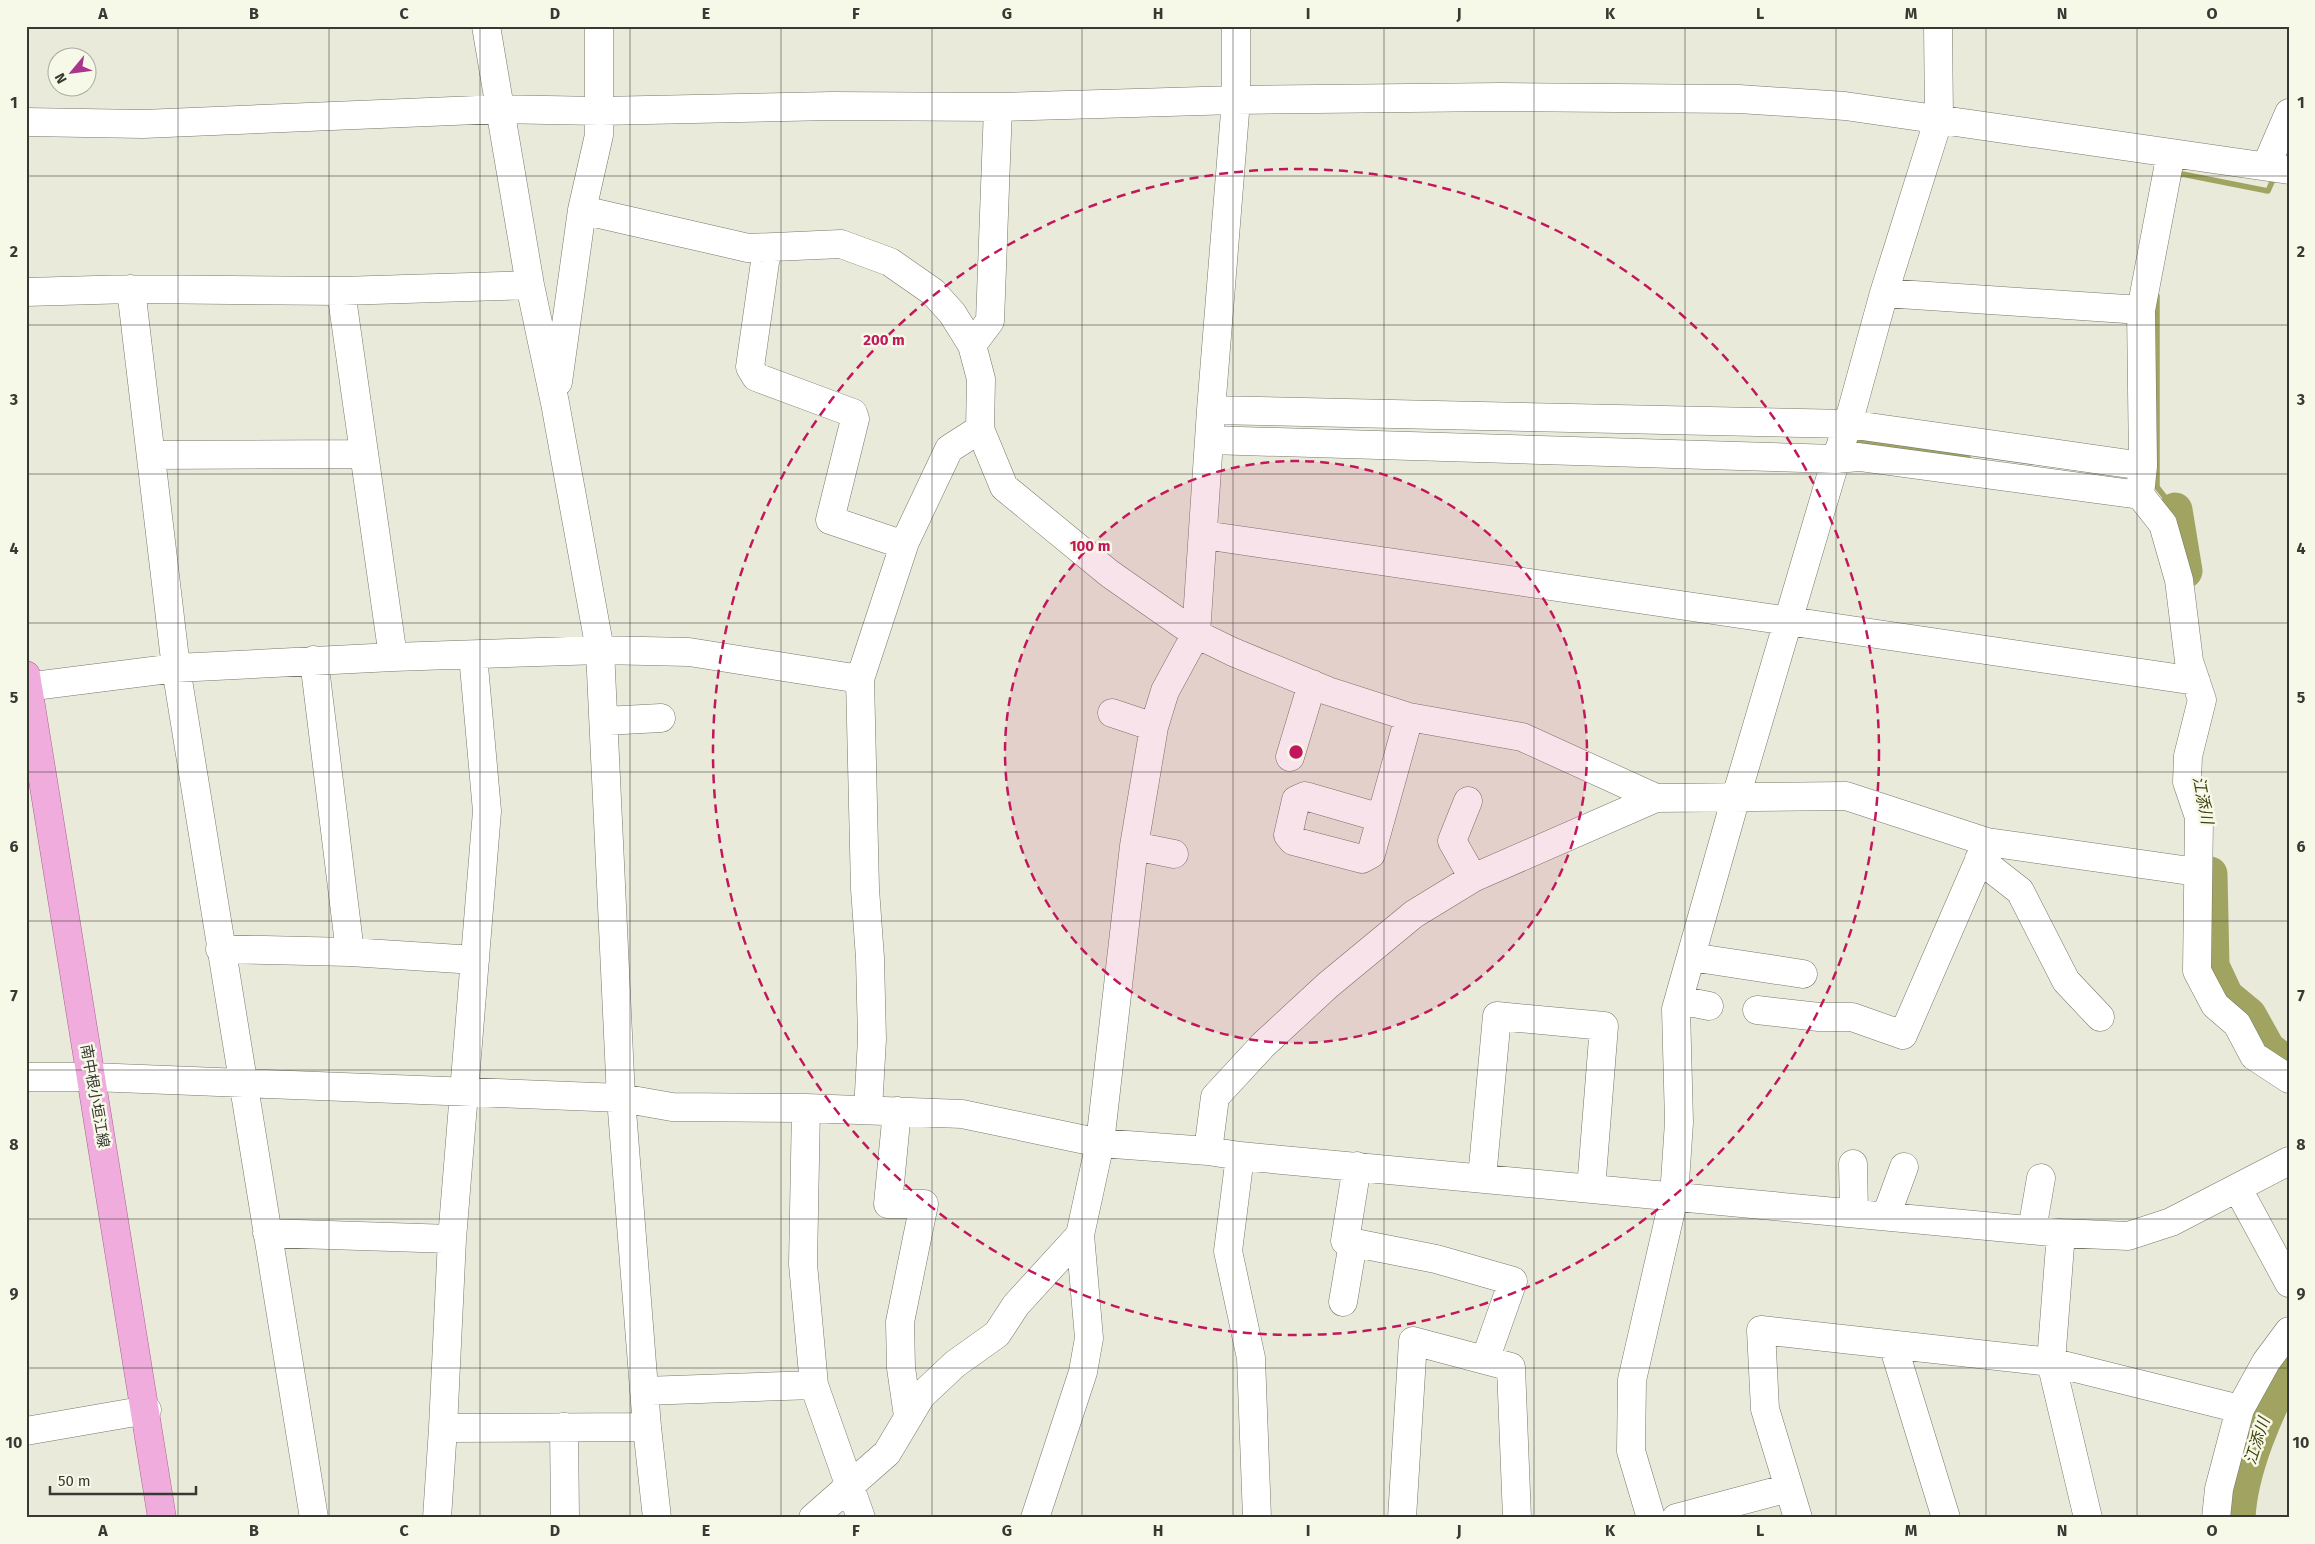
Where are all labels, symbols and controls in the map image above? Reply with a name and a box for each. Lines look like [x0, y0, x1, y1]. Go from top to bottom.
text: A [97, 4, 108, 23]
text: B [249, 4, 259, 23]
text: C [399, 4, 409, 23]
text: D [550, 4, 560, 23]
text: E [702, 4, 710, 23]
text: F [852, 4, 860, 23]
text: G [1002, 4, 1012, 23]
text: H [1153, 4, 1163, 23]
text: I [1306, 4, 1310, 23]
text: J [1455, 4, 1462, 23]
text: K [1605, 4, 1616, 23]
text: L [1756, 4, 1764, 23]
text: M [1905, 4, 1918, 23]
text: N [2057, 4, 2067, 23]
text: O [2206, 4, 2218, 23]
north arrow [48, 48, 98, 98]
text: N [51, 70, 71, 86]
text: 1 [10, 93, 18, 112]
text: 1 [2297, 93, 2305, 112]
text: 2 [10, 242, 18, 261]
text: 2 [2297, 242, 2305, 261]
text: 200 m [863, 331, 905, 349]
text: 3 [9, 390, 18, 409]
text: 3 [2296, 390, 2305, 409]
text: 100 m [1070, 537, 1110, 555]
text: 4 [9, 539, 19, 558]
text: 4 [2296, 539, 2306, 558]
text: 5 [10, 688, 19, 707]
text: 5 [2297, 688, 2306, 707]
centre of rings [1287, 743, 1305, 761]
water label: 江添川 [2189, 775, 2217, 827]
text: 6 [9, 837, 19, 856]
text: 6 [2296, 837, 2306, 856]
text: 7 [10, 986, 18, 1005]
text: 7 [2297, 986, 2305, 1005]
street label: 南中根小垣江線 [77, 1043, 113, 1149]
text: 8 [9, 1135, 19, 1154]
text: 8 [2296, 1135, 2306, 1154]
text: 9 [10, 1284, 19, 1303]
text: 9 [2297, 1284, 2306, 1303]
water label: 江添川 [2241, 1413, 2274, 1467]
text: 10 [6, 1433, 22, 1452]
text: 10 [2293, 1433, 2309, 1452]
scale bar [50, 1464, 196, 1496]
text: 50 m [58, 1472, 91, 1490]
text: A [97, 1521, 108, 1540]
text: B [249, 1521, 259, 1540]
text: C [399, 1521, 409, 1540]
text: D [550, 1521, 560, 1540]
text: E [702, 1521, 710, 1540]
text: F [852, 1521, 860, 1540]
text: G [1002, 1521, 1012, 1540]
text: H [1153, 1521, 1163, 1540]
text: I [1306, 1521, 1310, 1540]
text: J [1455, 1521, 1462, 1540]
text: K [1605, 1521, 1616, 1540]
text: L [1756, 1521, 1764, 1540]
text: M [1905, 1521, 1918, 1540]
text: N [2057, 1521, 2067, 1540]
text: O [2206, 1521, 2218, 1540]

